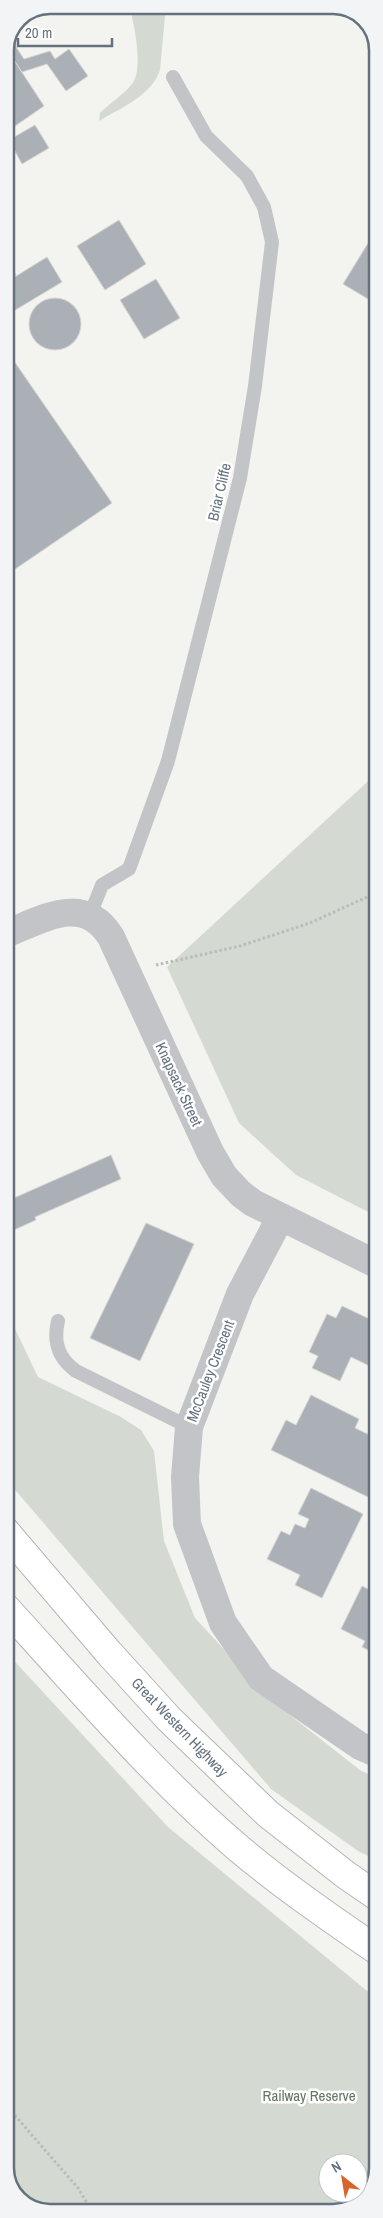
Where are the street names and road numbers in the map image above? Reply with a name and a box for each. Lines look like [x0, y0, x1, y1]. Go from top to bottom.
street label: Briar Cliffe [202, 461, 236, 523]
street label: Knapsack Street [150, 1039, 208, 1130]
street label: McCauley Crescent [181, 1317, 239, 1425]
street label: Great Western Highway [127, 1673, 234, 1782]

